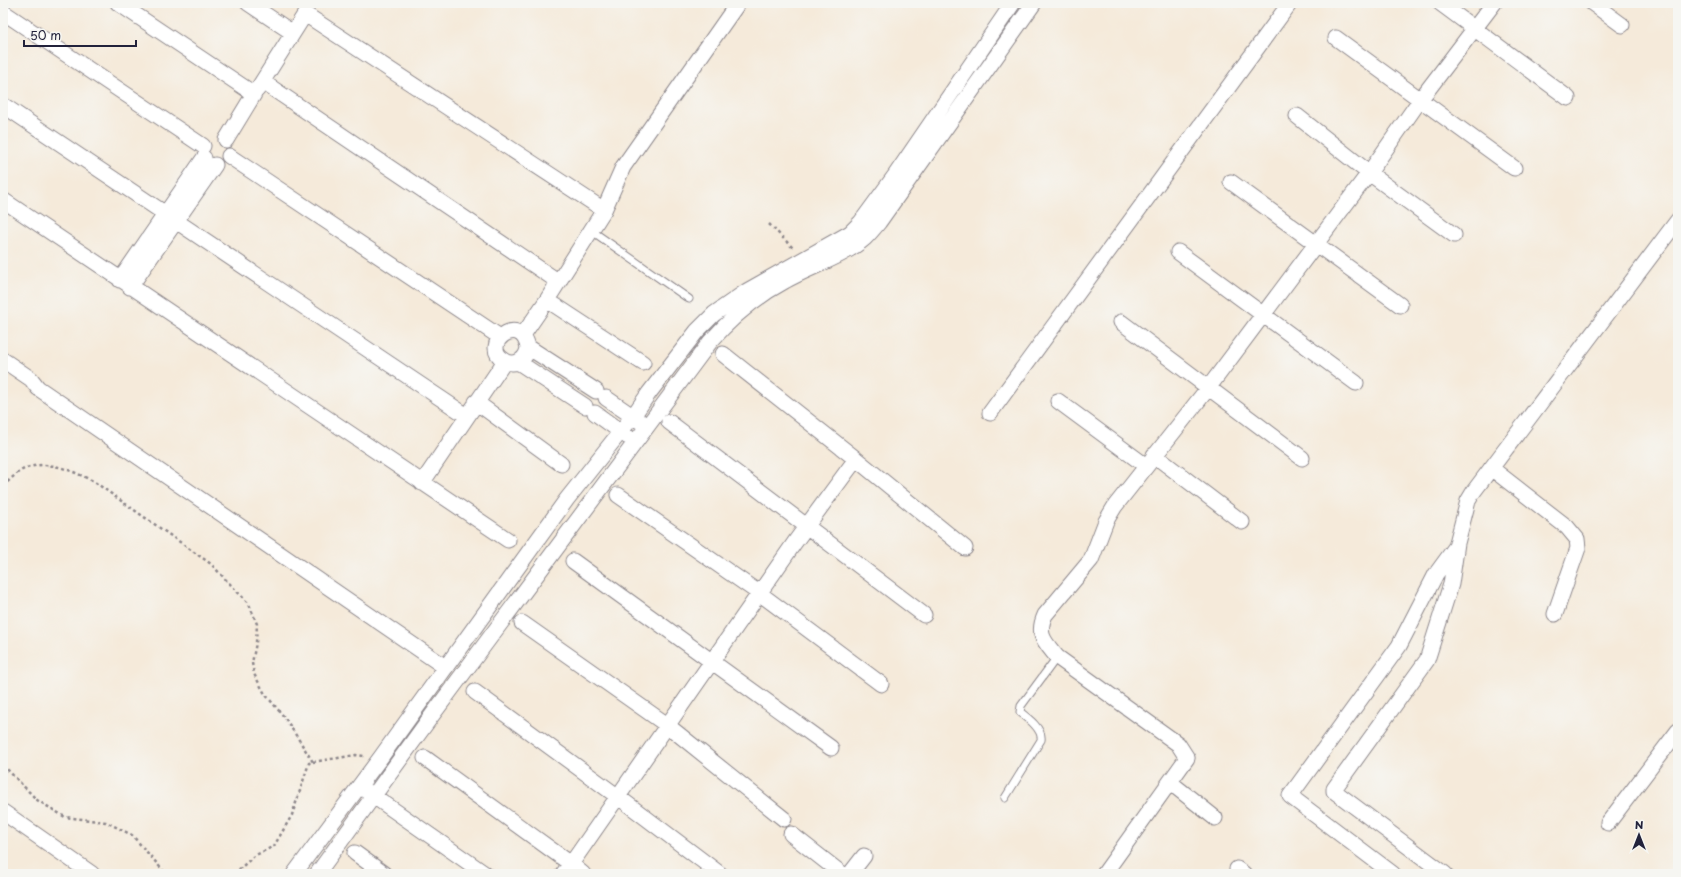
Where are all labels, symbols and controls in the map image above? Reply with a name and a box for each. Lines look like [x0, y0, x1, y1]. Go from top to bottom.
scale bar [24, 22, 136, 48]
text: 50 m [30, 26, 61, 44]
north arrow [1619, 815, 1659, 855]
text: N [1635, 816, 1644, 833]

